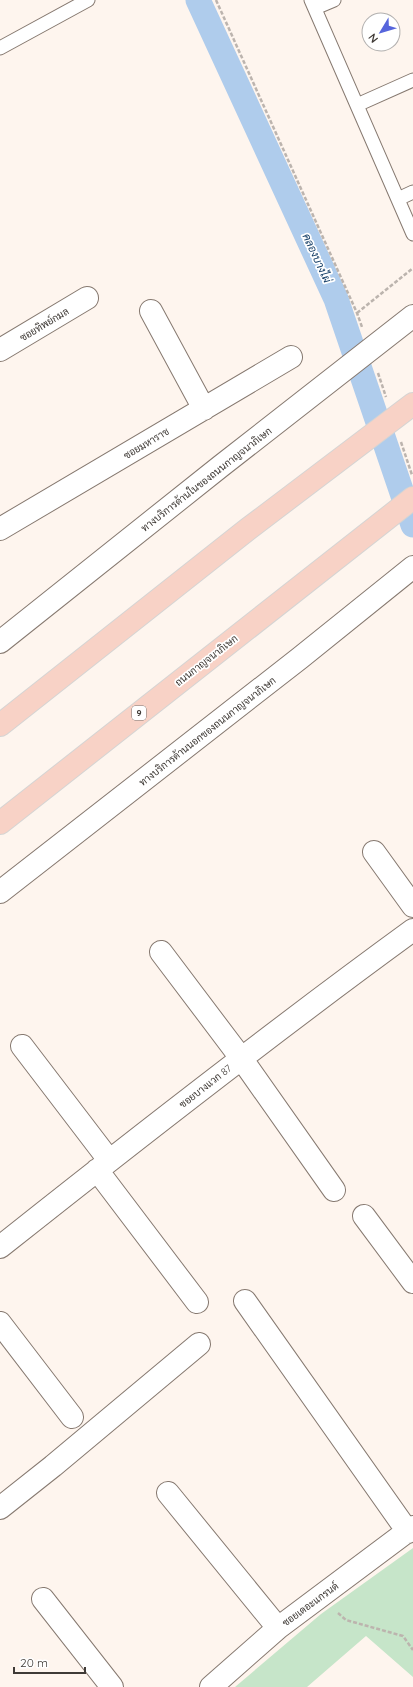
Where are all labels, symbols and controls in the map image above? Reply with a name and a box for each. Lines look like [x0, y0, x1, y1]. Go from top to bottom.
north arrow [361, 12, 401, 52]
text: N [365, 31, 381, 46]
water label: คลองบางไผ่ [299, 231, 336, 286]
street label: ซอยทิพย์กมล [17, 304, 71, 344]
street label: ทางบริการด้านในของถนนกาญจนาภิเษก [138, 424, 274, 535]
street label: ซอยมหาราช [121, 425, 171, 462]
street label: ถนนกาญจนาภิเษก [172, 632, 240, 689]
street label: ทางบริการด้านนอกของถนนกาญจนาภิเษก [136, 674, 279, 789]
road number: 9 [132, 706, 146, 720]
street label: ซอยบางแวก 87 [176, 1062, 234, 1111]
street label: ซอยเดอะแกรนด์ [279, 1579, 341, 1629]
scale bar [14, 1649, 85, 1675]
text: 20 m [20, 1655, 48, 1670]

